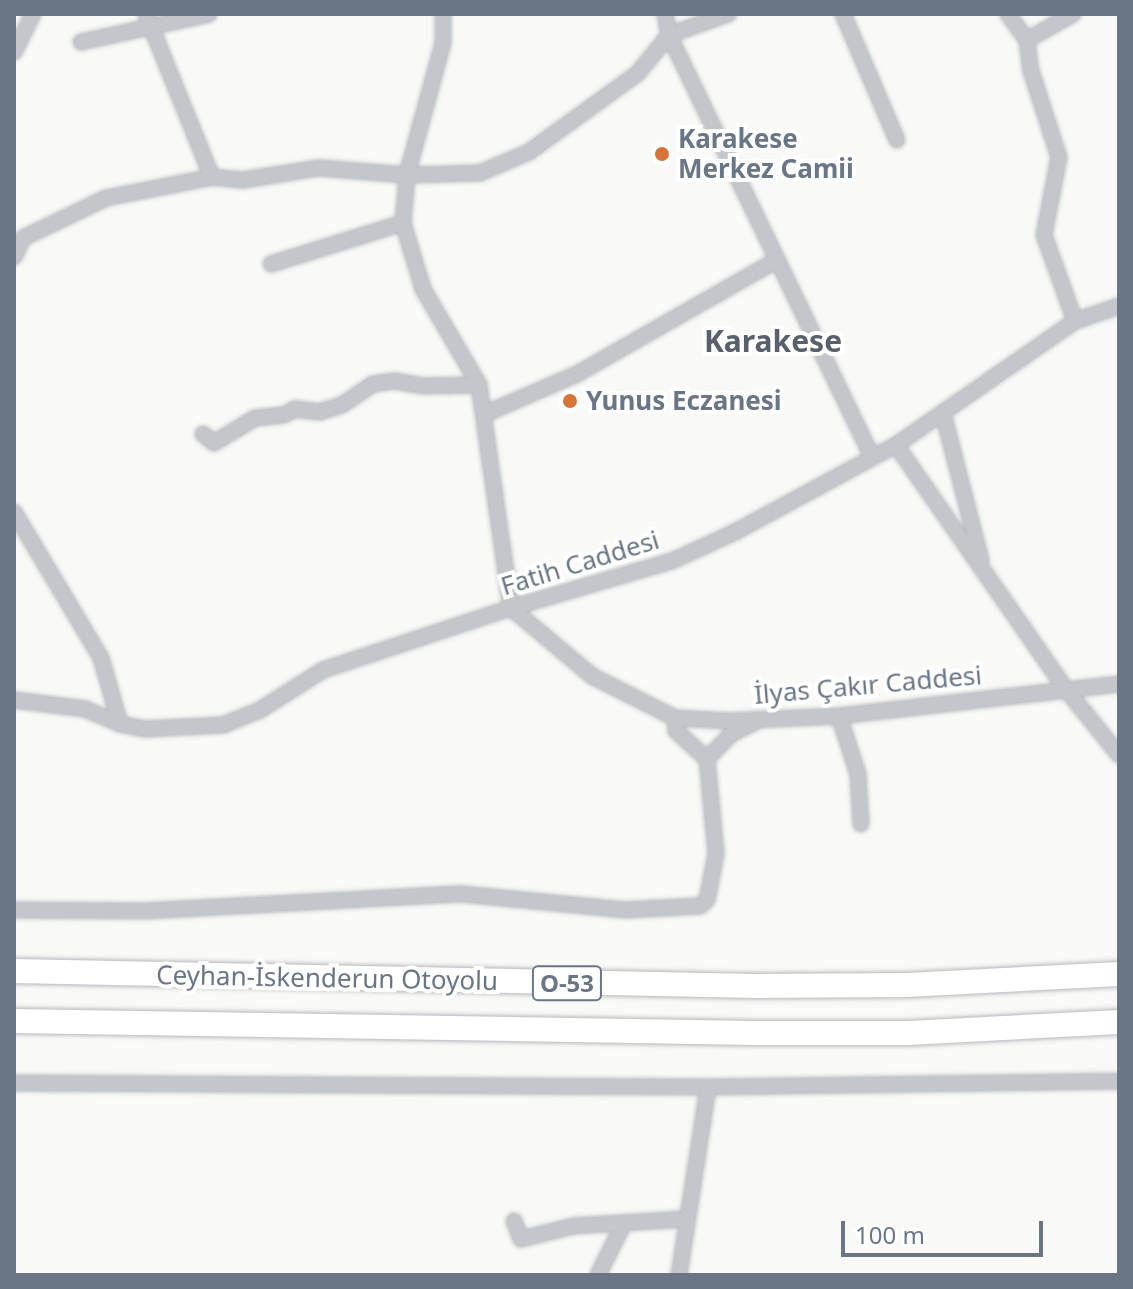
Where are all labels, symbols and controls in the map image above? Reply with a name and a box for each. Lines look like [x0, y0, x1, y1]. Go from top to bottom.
place label: Karakese Merkez Camii [678, 123, 854, 184]
marker: Karakese Merkez Camii [653, 145, 671, 163]
district label: Karakese [704, 323, 842, 359]
place label: Yunus Eczanesi [586, 385, 782, 417]
marker: Yunus Eczanesi [561, 392, 579, 410]
street label: Fatih Caddesi [497, 524, 663, 602]
street label: İlyas Çakır Caddesi [753, 660, 983, 710]
street label: Ceyhan-İskenderun Otoyolu [156, 959, 498, 997]
road number: O-53 [531, 963, 603, 1003]
scale bar [845, 1205, 1047, 1255]
text: 100 m [855, 1218, 925, 1251]

